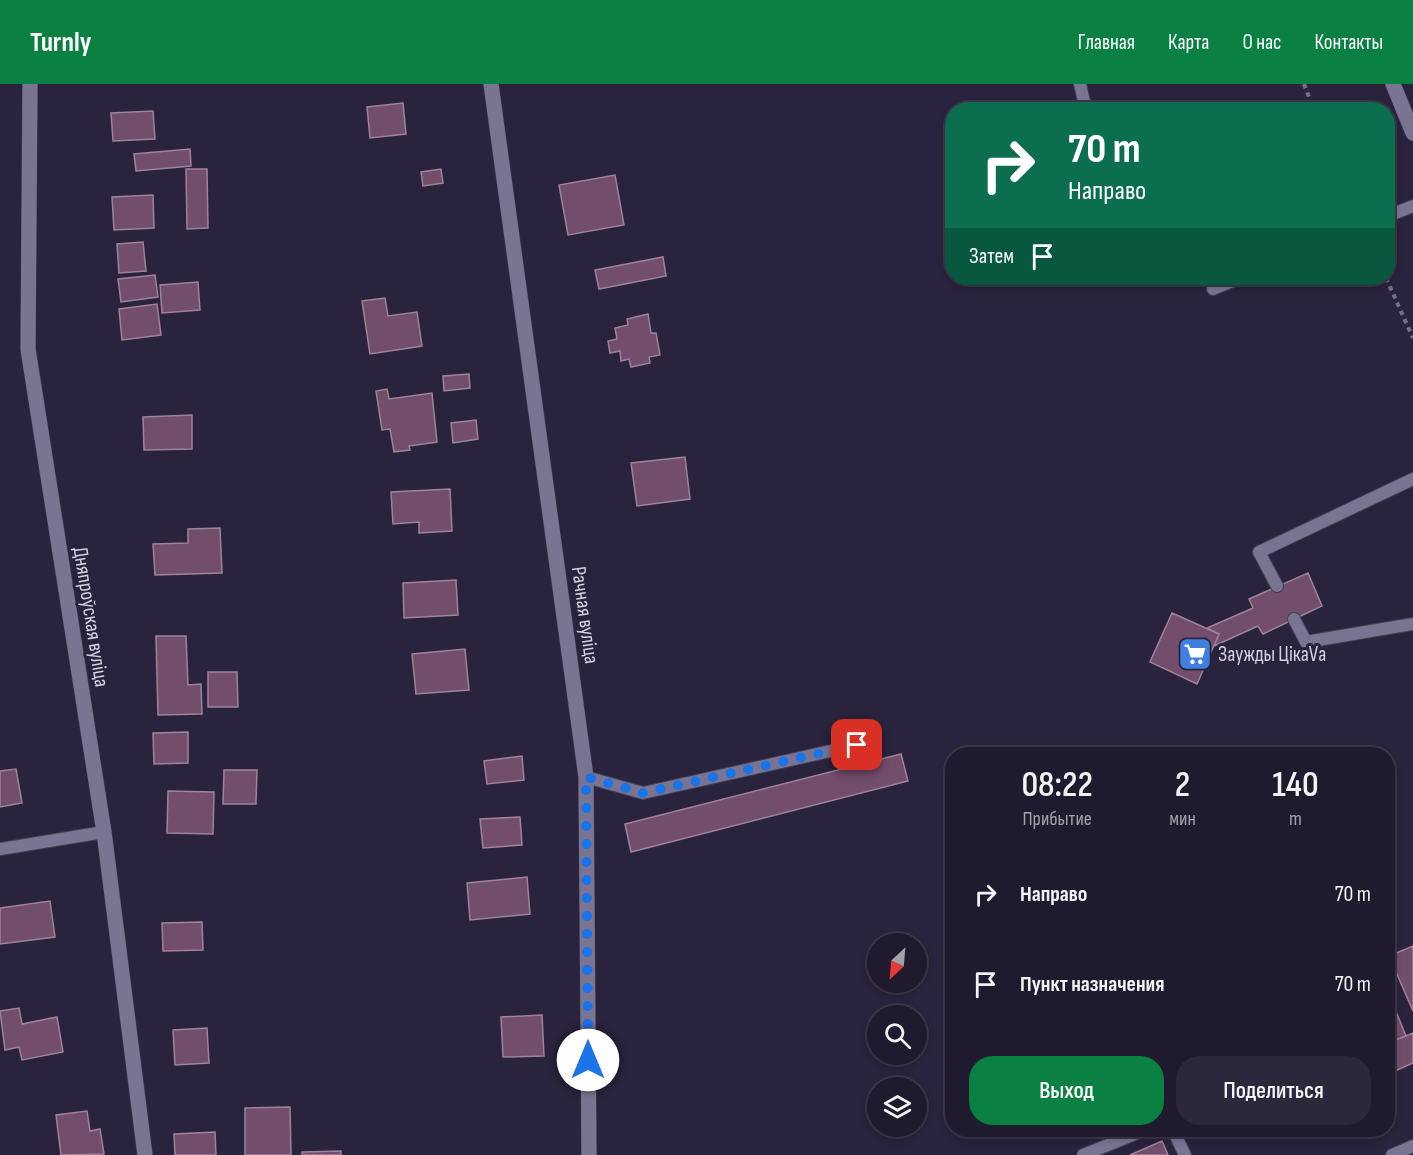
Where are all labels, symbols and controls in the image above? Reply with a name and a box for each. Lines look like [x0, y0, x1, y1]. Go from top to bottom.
text: Turnly [30, 26, 91, 59]
text: Главная [1078, 30, 1135, 55]
text: Карта [1168, 30, 1209, 55]
text: О нас [1242, 30, 1281, 55]
text: Контакты [1314, 30, 1383, 55]
text: 70 m [1068, 124, 1141, 175]
icon: right [969, 126, 1047, 204]
text: Направо [1068, 175, 1146, 207]
icon: arrive [1026, 240, 1059, 273]
text: Затем [969, 243, 1014, 270]
street label: Дняпроўская вуліца [68, 545, 114, 689]
street label: Рачная вуліца [566, 565, 604, 665]
supermarket icon: Заужды ЦікаVа [1177, 636, 1213, 672]
place label: Заужды ЦікаVа [1218, 642, 1326, 667]
pin [831, 719, 882, 770]
icon: arrive [840, 728, 873, 761]
text: 08:22 [1021, 764, 1093, 807]
text: 2 [1175, 764, 1190, 807]
text: 140 [1272, 764, 1319, 807]
text: Прибытие [1022, 807, 1092, 831]
text: мин [1169, 807, 1196, 831]
text: m [1289, 807, 1302, 831]
icon: right [969, 878, 1002, 911]
text: Направо [1020, 881, 1087, 908]
text: 70 m [1335, 881, 1371, 908]
north arrow [867, 933, 927, 993]
map controls [867, 933, 927, 1137]
icon: arrive [969, 968, 1002, 1001]
text: Пункт назначения [1020, 971, 1164, 998]
text: 70 m [1335, 971, 1371, 998]
button: search [867, 1005, 927, 1065]
position arrow [556, 1028, 620, 1092]
button: Выход [969, 1056, 1164, 1125]
button: Поделиться [1176, 1056, 1371, 1125]
button: layers [867, 1077, 927, 1137]

